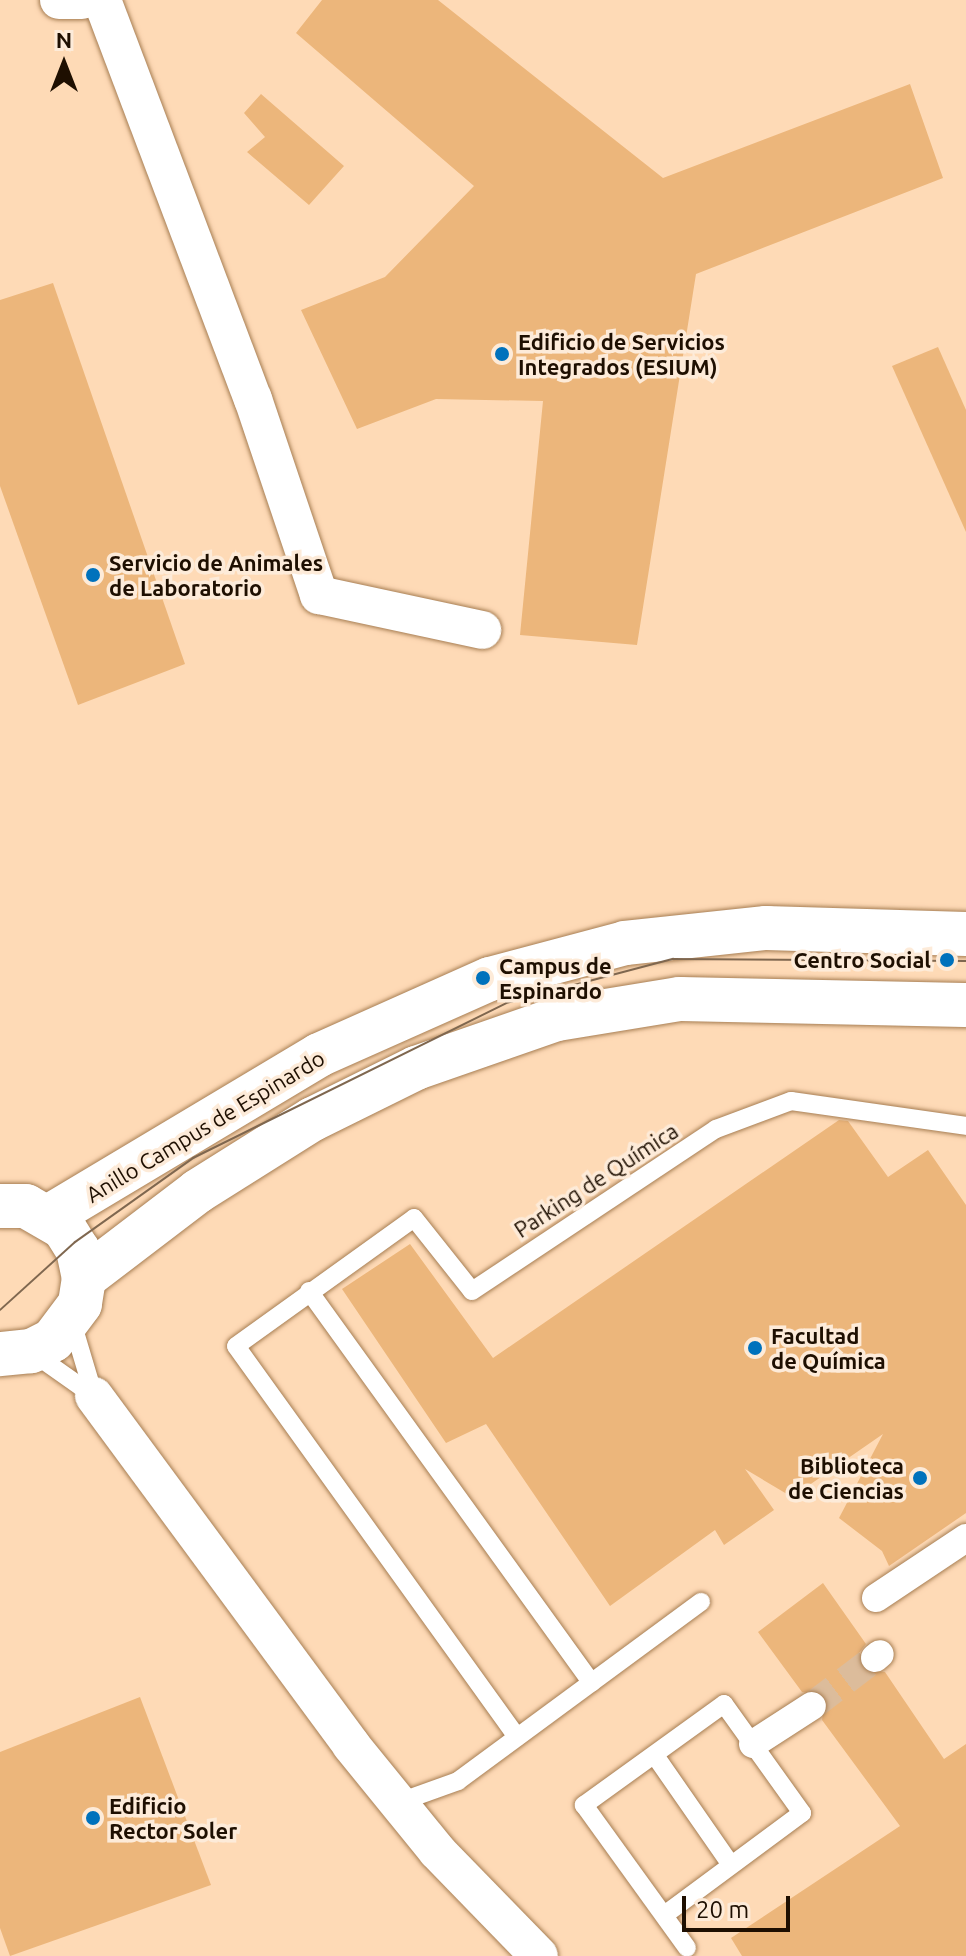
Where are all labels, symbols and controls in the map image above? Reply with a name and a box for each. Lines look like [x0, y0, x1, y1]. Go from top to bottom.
north arrow [24, 24, 104, 104]
text: N [56, 27, 72, 52]
place label: Edificio de Servicios Integrados (ESIUM) [518, 328, 725, 380]
marker: Edificio de Servicios Integrados (ESIUM) [493, 345, 511, 363]
place label: Servicio de Animales de Laboratorio [109, 549, 323, 600]
marker: Servicio de Animales de Laboratorio [84, 566, 102, 584]
place label: Centro Social [794, 947, 931, 973]
marker: Centro Social [938, 951, 956, 969]
place label: Campus de Espinardo [499, 952, 612, 1004]
marker: Campus de Espinardo [474, 969, 492, 987]
street label: Anillo Campus de Espinardo [81, 1044, 329, 1208]
street label: Parking de Química [509, 1117, 683, 1243]
place label: Facultad de Química [771, 1322, 886, 1374]
marker: Facultad de Química [746, 1339, 764, 1357]
place label: Biblioteca de Ciencias [788, 1452, 904, 1504]
marker: Biblioteca de Ciencias [911, 1469, 929, 1487]
place label: Edificio Rector Soler [109, 1792, 237, 1844]
marker: Edificio Rector Soler [84, 1809, 102, 1827]
scale bar [686, 1880, 794, 1930]
text: 20 m [696, 1896, 749, 1923]

